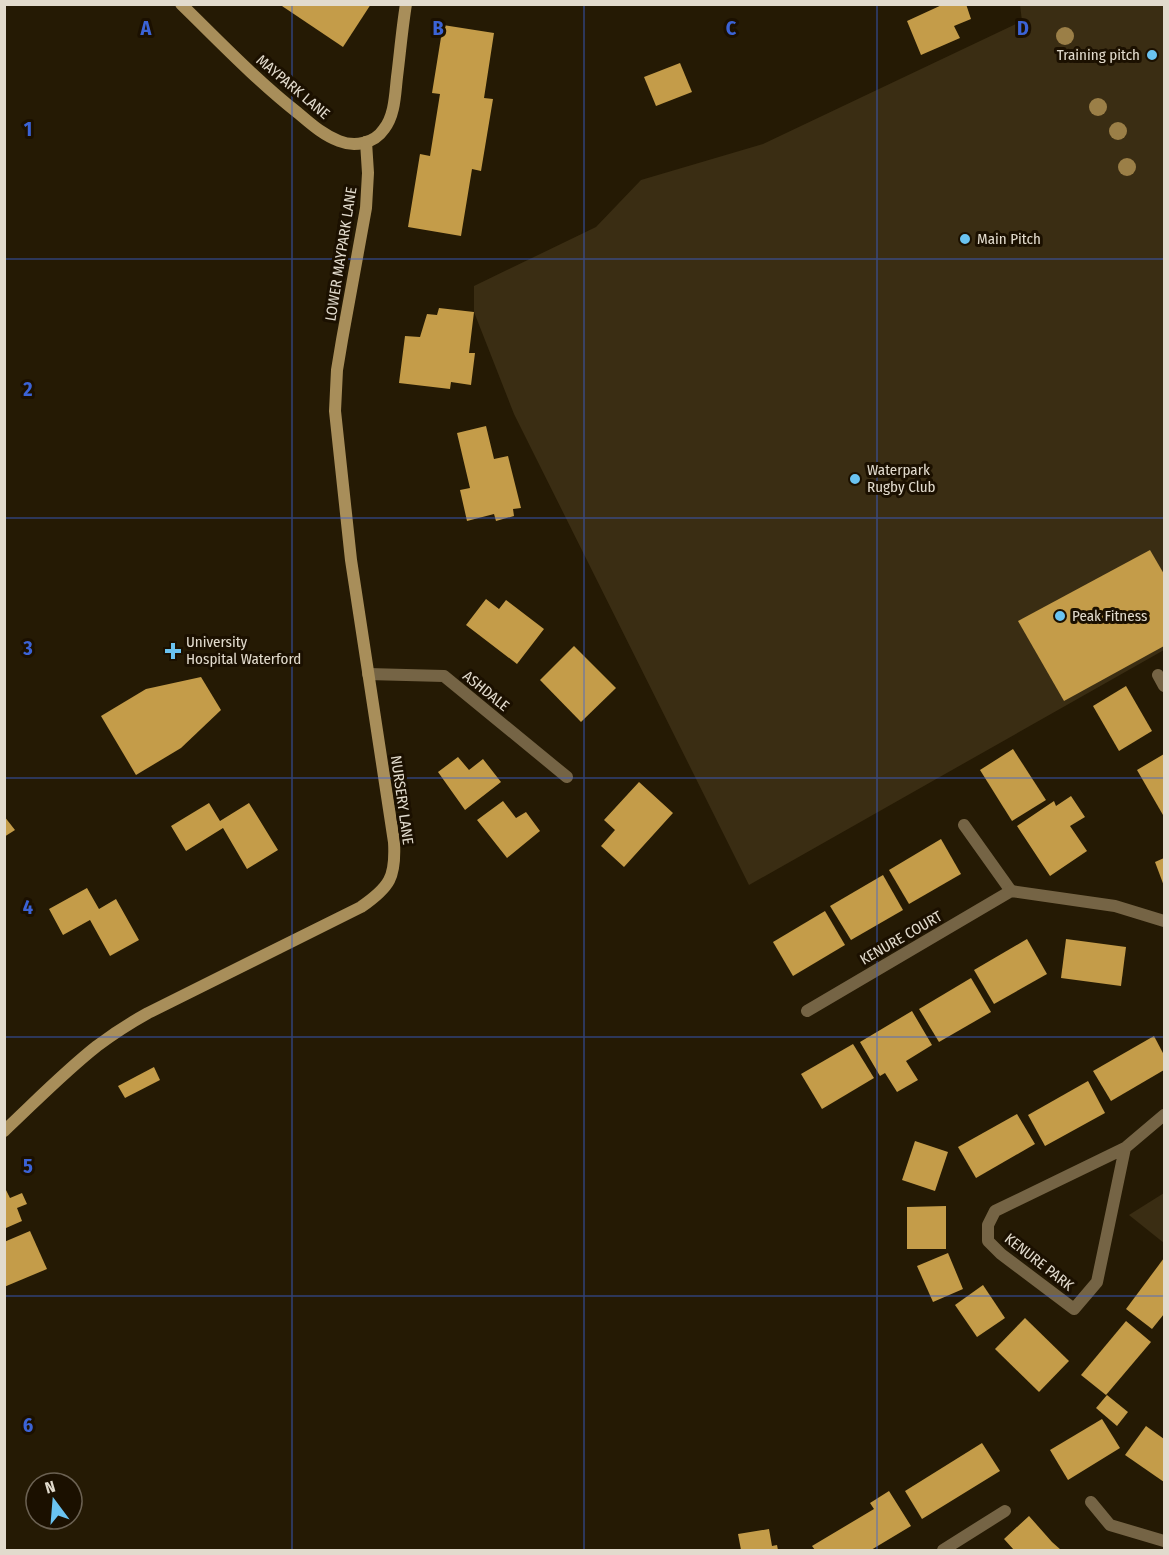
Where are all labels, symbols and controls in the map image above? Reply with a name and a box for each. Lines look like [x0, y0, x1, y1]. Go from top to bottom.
text: A [140, 16, 153, 40]
text: B [432, 16, 444, 40]
text: C [726, 16, 737, 40]
text: D [1017, 16, 1029, 40]
place label: Training pitch [1057, 46, 1140, 64]
marker: Training pitch [1145, 48, 1159, 62]
street label: MAYPARK LANE [253, 51, 333, 123]
text: 1 [24, 117, 32, 141]
street label: LOWER MAYPARK LANE [321, 186, 361, 322]
place label: Main Pitch [977, 230, 1041, 248]
marker: Main Pitch [958, 232, 972, 246]
text: 2 [22, 377, 33, 401]
place label: Waterpark Rugby Club [867, 461, 935, 496]
marker: Waterpark Rugby Club [848, 472, 862, 486]
place label: Peak Fitness [1072, 607, 1147, 625]
marker: Peak Fitness [1053, 609, 1067, 623]
place label: University Hospital Waterford [186, 633, 301, 668]
text: 3 [22, 636, 33, 660]
marker: University Hospital Waterford [164, 642, 182, 660]
street label: ASHDALE [459, 667, 513, 715]
street label: NURSERY LANE [387, 754, 417, 846]
text: 4 [23, 895, 33, 919]
street label: KENURE COURT [857, 907, 945, 969]
text: 5 [23, 1154, 33, 1178]
street label: KENURE PARK [1001, 1229, 1077, 1295]
text: 6 [23, 1413, 33, 1437]
north arrow [24, 1471, 84, 1531]
text: N [43, 1477, 57, 1498]

